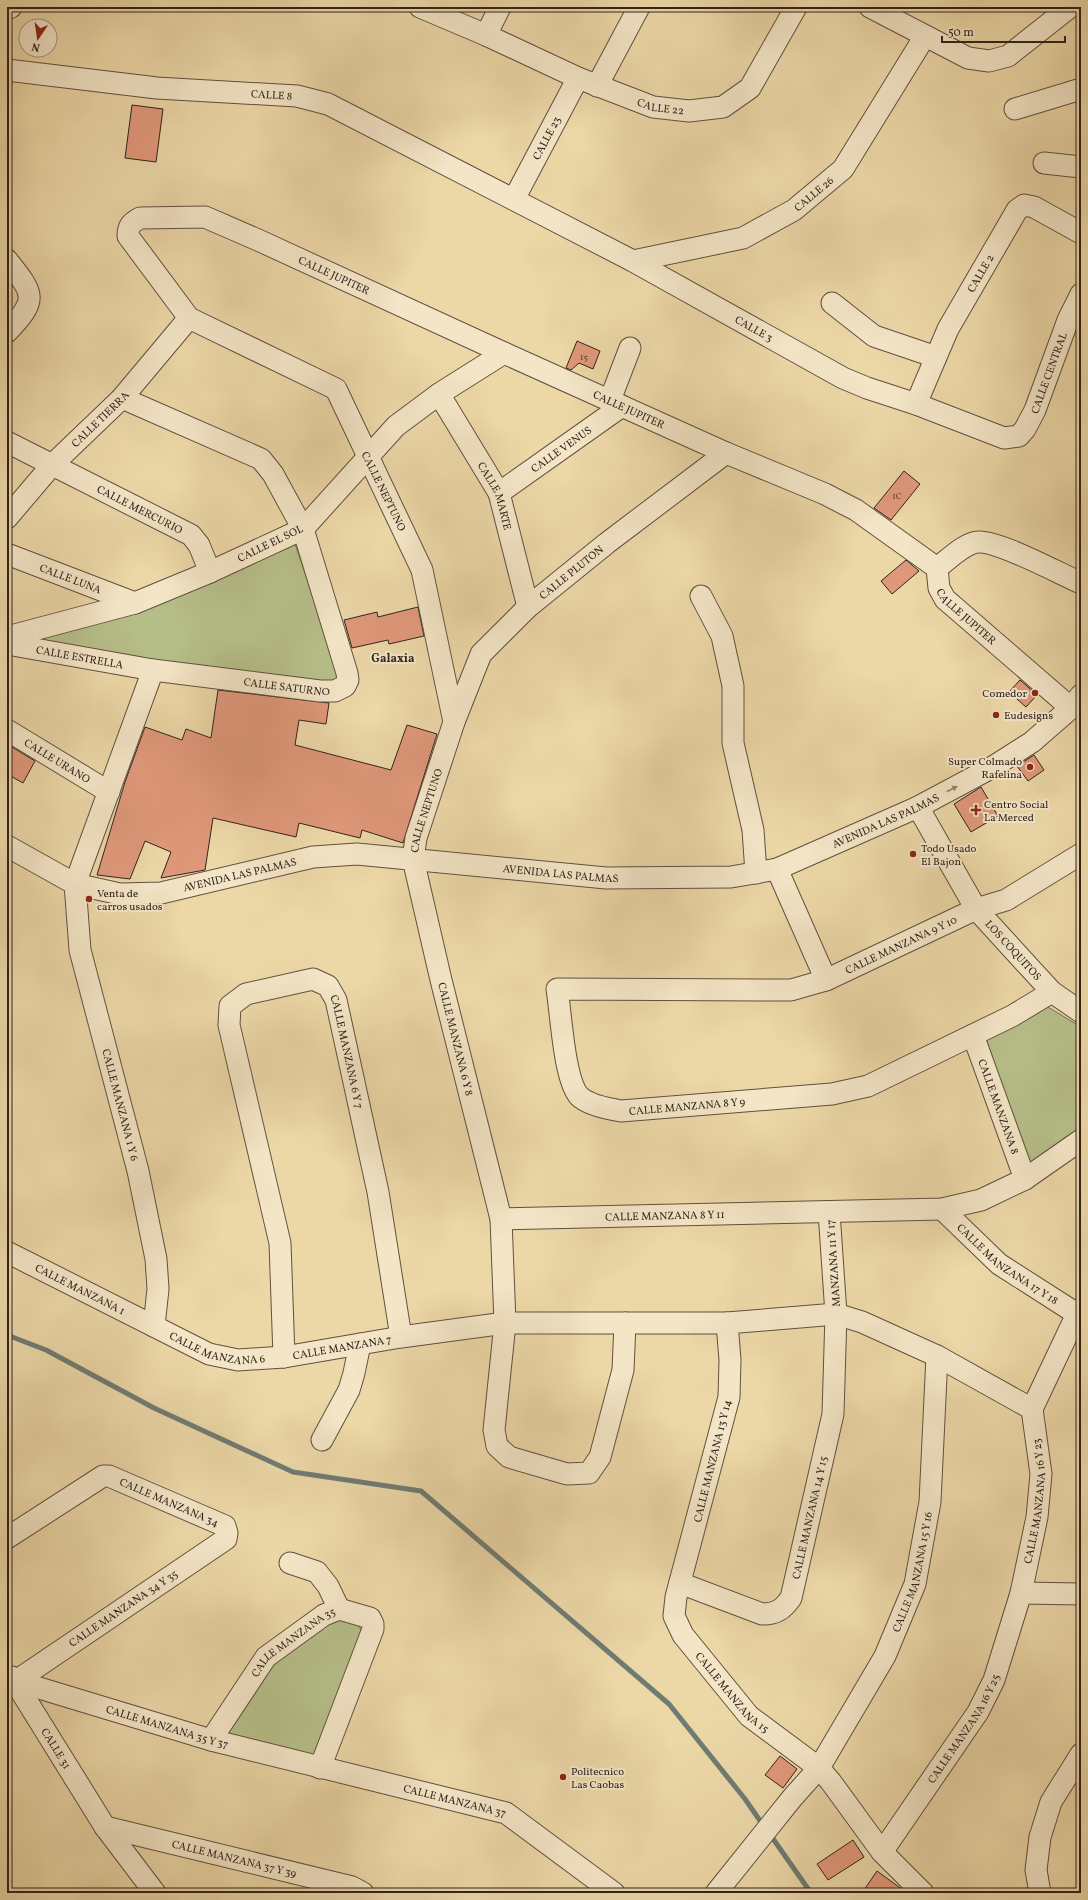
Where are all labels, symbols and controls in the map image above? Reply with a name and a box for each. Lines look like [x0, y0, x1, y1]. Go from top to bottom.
north arrow [18, 18, 58, 58]
scale bar [942, 18, 1065, 44]
text: 50 m [948, 25, 974, 41]
text: N [31, 38, 42, 54]
street label: CALLE 8 [251, 87, 293, 105]
street label: CALLE 22 [634, 95, 685, 119]
street label: CALLE 23 [530, 114, 565, 163]
street label: CALLE 26 [791, 174, 838, 216]
street label: CALLE 2 [965, 252, 999, 296]
street label: CALLE JUPITER [295, 253, 372, 300]
street label: CALLE 3 [732, 313, 775, 347]
street label: CALLE CENTRAL [1028, 331, 1072, 416]
house number: 15 [580, 351, 588, 364]
street label: CALLE JUPITER [590, 388, 667, 434]
street label: CALLE TIERRA [69, 389, 134, 451]
street label: CALLE VENUS [528, 424, 595, 477]
street label: CALLE NEPTUNO [357, 449, 408, 534]
street label: CALLE MARTE [473, 460, 514, 532]
street label: CALLE MERCURIO [94, 483, 185, 539]
house number: 1C [892, 490, 902, 503]
street label: CALLE EL SOL [235, 522, 306, 567]
street label: CALLE PLUTON [537, 543, 607, 604]
street label: CALLE LUNA [37, 561, 103, 598]
street label: CALLE JUPITER [932, 586, 999, 649]
street label: CALLE ESTRELLA [35, 643, 125, 674]
district label: Galaxia [371, 651, 415, 667]
street label: CALLE SATURNO [243, 675, 330, 700]
place label: Comedor [982, 687, 1027, 702]
marker: Comedor [1030, 688, 1040, 698]
place label: Eudesigns [1004, 709, 1053, 724]
marker: Eudesigns [991, 710, 1001, 720]
street label: CALLE URANO [21, 736, 93, 788]
place label: Super Colmado Rafelina [948, 755, 1023, 783]
marker: Super Colmado Rafelina [1025, 762, 1035, 772]
street label: CALLE NEPTUNO [408, 767, 447, 854]
one-way arrow [946, 786, 958, 792]
street label: AVENIDA LAS PALMAS [830, 791, 942, 853]
place label: Centro Social La Merced [984, 798, 1048, 826]
marker: Centro Social La Merced [971, 805, 981, 815]
place label: Todo Usado El Bajon [921, 842, 977, 870]
marker: Todo Usado El Bajon [908, 849, 918, 859]
street label: AVENIDA LAS PALMAS [182, 855, 298, 896]
street label: AVENIDA LAS PALMAS [502, 862, 619, 887]
place label: Venta de carros usados [97, 887, 163, 915]
marker: Venta de carros usados [84, 894, 94, 904]
street label: CALLE MANZANA 9 Y 10 [843, 913, 960, 979]
street label: LOS COQUITOS [981, 918, 1044, 985]
street label: CALLE MANZANA 6 Y 8 [433, 981, 476, 1098]
street label: CALLE MANZANA 6 Y 7 [325, 992, 366, 1110]
street label: CALLE MANZANA 1 Y 6 [97, 1048, 141, 1163]
street label: CALLE MANZANA 8 [973, 1057, 1022, 1157]
street label: CALLE MANZANA 8 Y 9 [628, 1095, 746, 1120]
street label: CALLE MANZANA 8 Y 11 [605, 1208, 725, 1226]
street label: MANZANA 11 Y 17 [824, 1219, 845, 1307]
street label: CALLE MANZANA 17 Y 18 [953, 1221, 1061, 1309]
street label: CALLE MANZANA 1 [32, 1261, 127, 1319]
street label: CALLE MANZANA 6 [166, 1329, 266, 1370]
street label: CALLE MANZANA 7 [292, 1333, 393, 1364]
street label: CALLE MANZANA 13 Y 14 [691, 1398, 736, 1524]
street label: CALLE MANZANA 16 Y 23 [1021, 1437, 1050, 1565]
street label: CALLE MANZANA 14 Y 15 [790, 1455, 832, 1581]
street label: CALLE MANZANA 34 [117, 1475, 221, 1532]
street label: CALLE MANZANA 15 Y 16 [890, 1510, 937, 1635]
street label: CALLE MANZANA 34 Y 35 [66, 1567, 181, 1651]
street label: CALLE MANZANA 35 [249, 1605, 338, 1681]
street label: CALLE MANZANA 15 [691, 1650, 771, 1737]
street label: CALLE MANZANA 16 Y 25 [925, 1673, 1004, 1787]
street label: CALLE MANZANA 35 Y 37 [104, 1703, 230, 1753]
street label: CALLE 31 [37, 1726, 73, 1773]
place label: Politecnico Las Caobas [571, 1765, 624, 1793]
marker: Politecnico Las Caobas [558, 1772, 568, 1782]
street label: CALLE MANZANA 37 [401, 1782, 508, 1822]
street label: CALLE MANZANA 37 Y 39 [170, 1838, 298, 1882]

